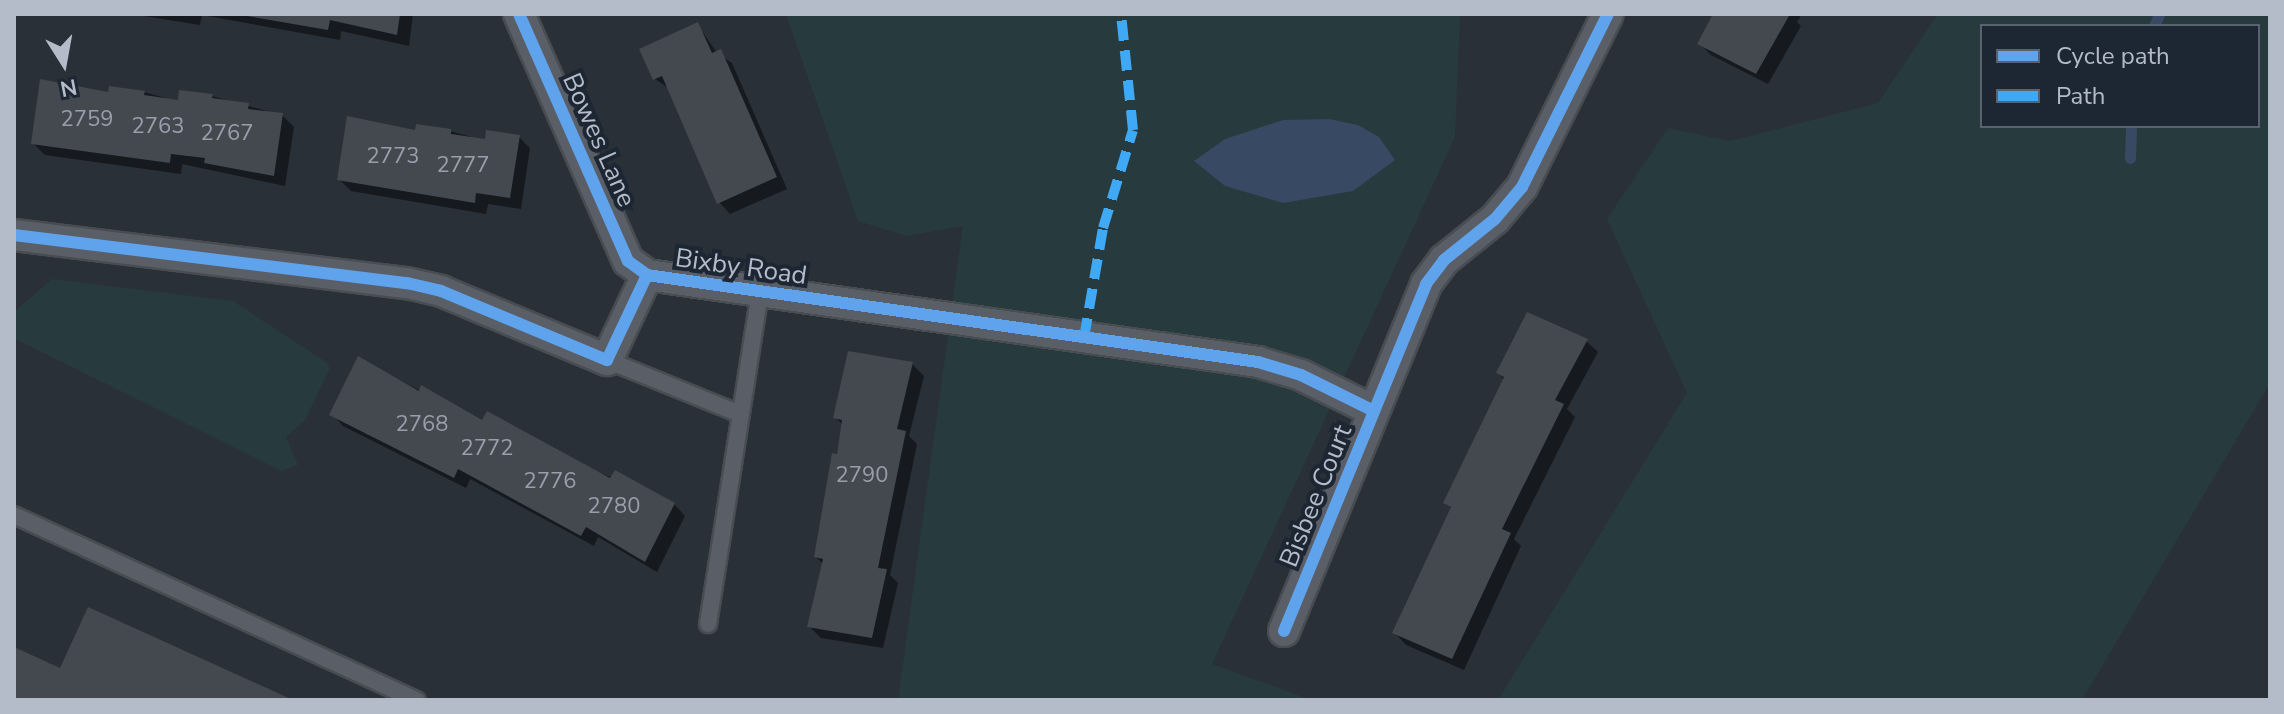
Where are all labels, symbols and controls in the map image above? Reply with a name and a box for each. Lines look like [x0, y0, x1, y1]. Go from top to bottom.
north arrow [24, 24, 104, 104]
legend [1980, 24, 2260, 128]
text: Cycle path [2056, 40, 2170, 72]
street label: Bowes Lane [556, 68, 642, 212]
text: N [58, 71, 80, 104]
text: Path [2056, 80, 2105, 112]
house number: 2759 [61, 107, 113, 133]
house number: 2763 [132, 114, 184, 140]
house number: 2767 [201, 121, 253, 147]
house number: 2773 [367, 144, 419, 170]
house number: 2777 [437, 153, 489, 179]
street label: Bixby Road [673, 242, 809, 292]
house number: 2768 [396, 412, 448, 438]
street label: Bisbee Court [1273, 420, 1359, 572]
house number: 2772 [461, 436, 513, 462]
house number: 2790 [836, 463, 888, 489]
house number: 2776 [524, 469, 576, 495]
house number: 2780 [588, 494, 640, 520]

